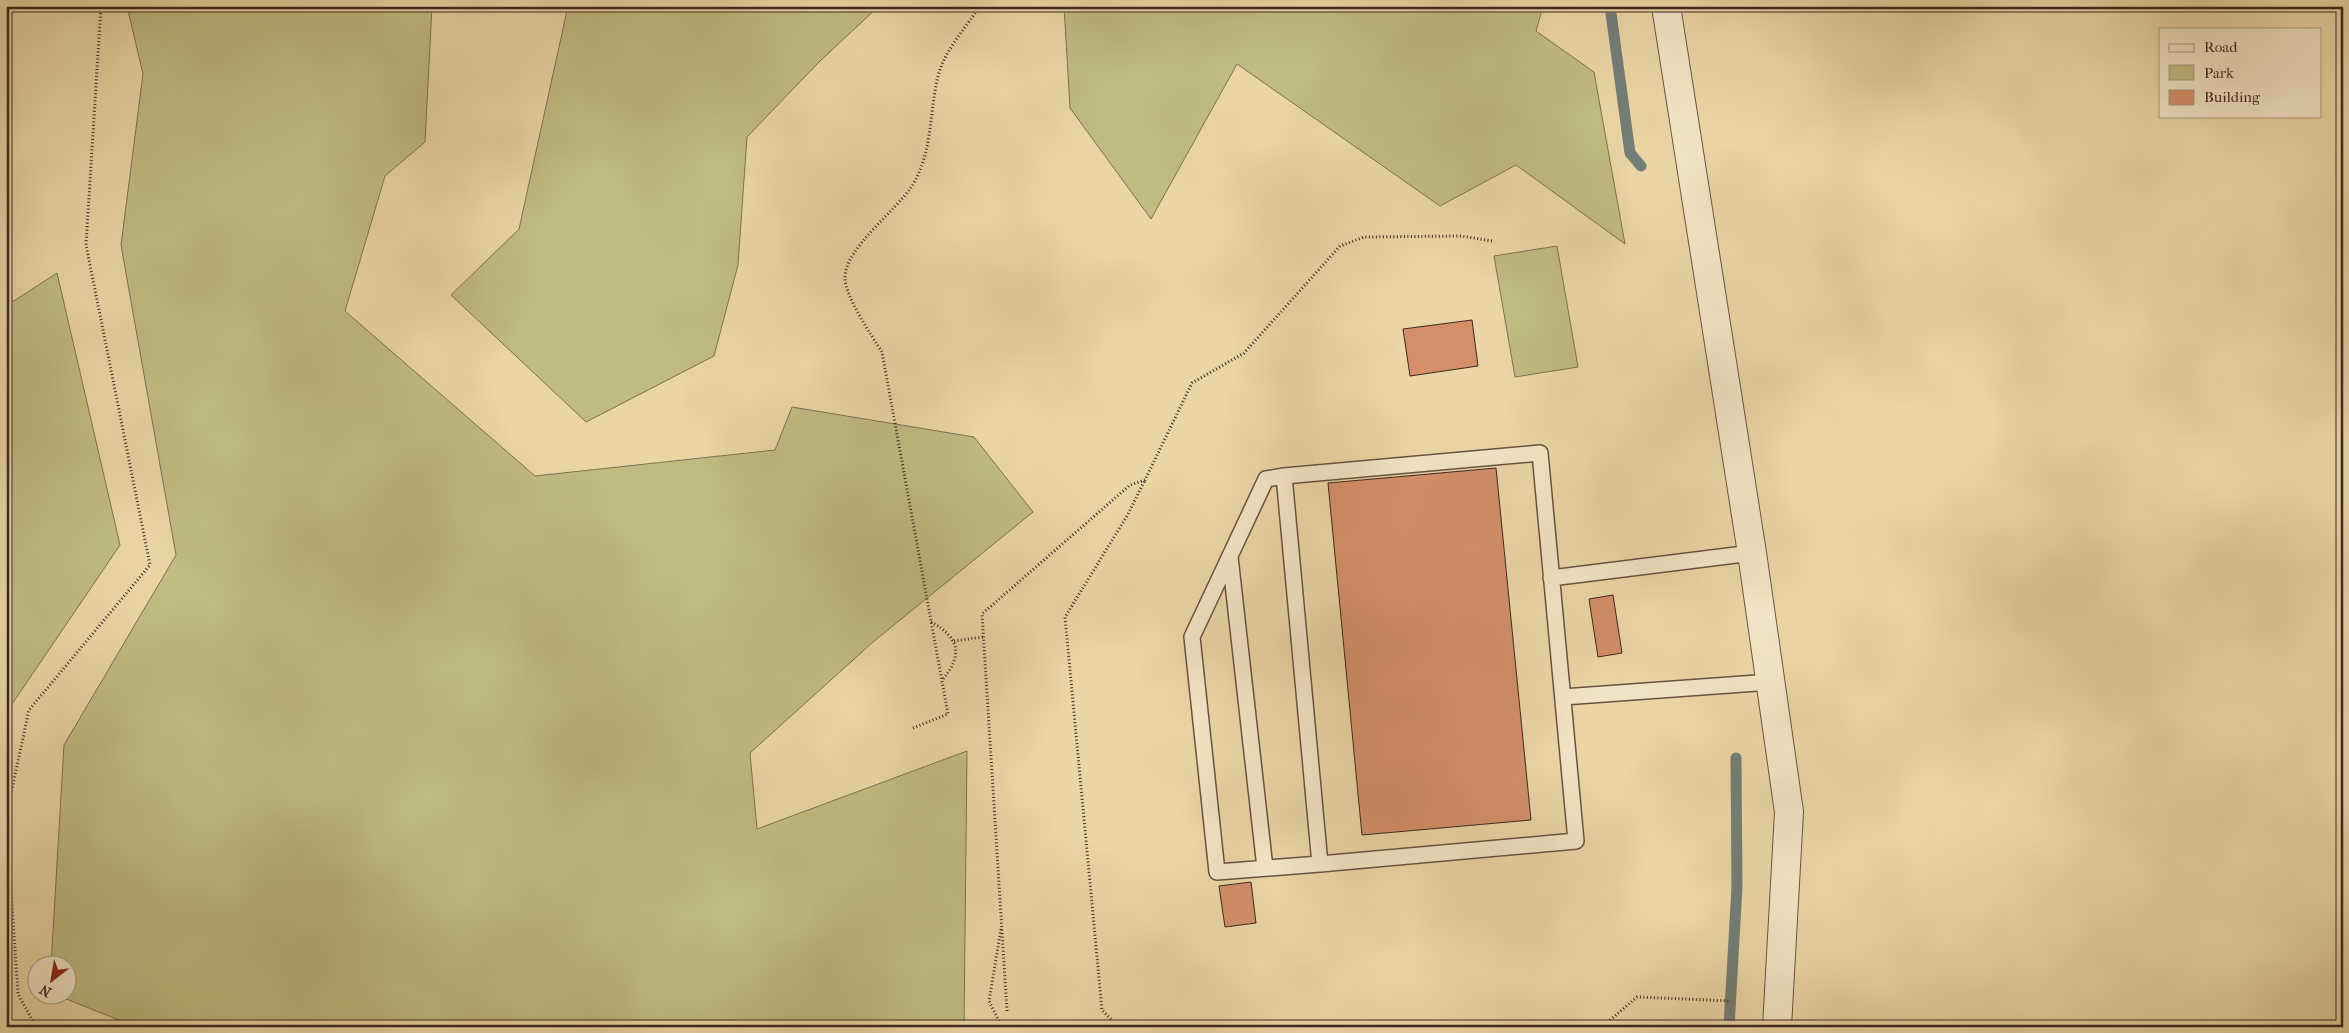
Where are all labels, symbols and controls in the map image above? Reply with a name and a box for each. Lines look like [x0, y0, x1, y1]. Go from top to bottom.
legend [2159, 28, 2322, 118]
text: Road [2204, 38, 2238, 56]
text: Park [2204, 64, 2234, 82]
text: Building [2204, 88, 2261, 106]
north arrow [28, 956, 78, 1006]
text: N [36, 980, 54, 1001]

